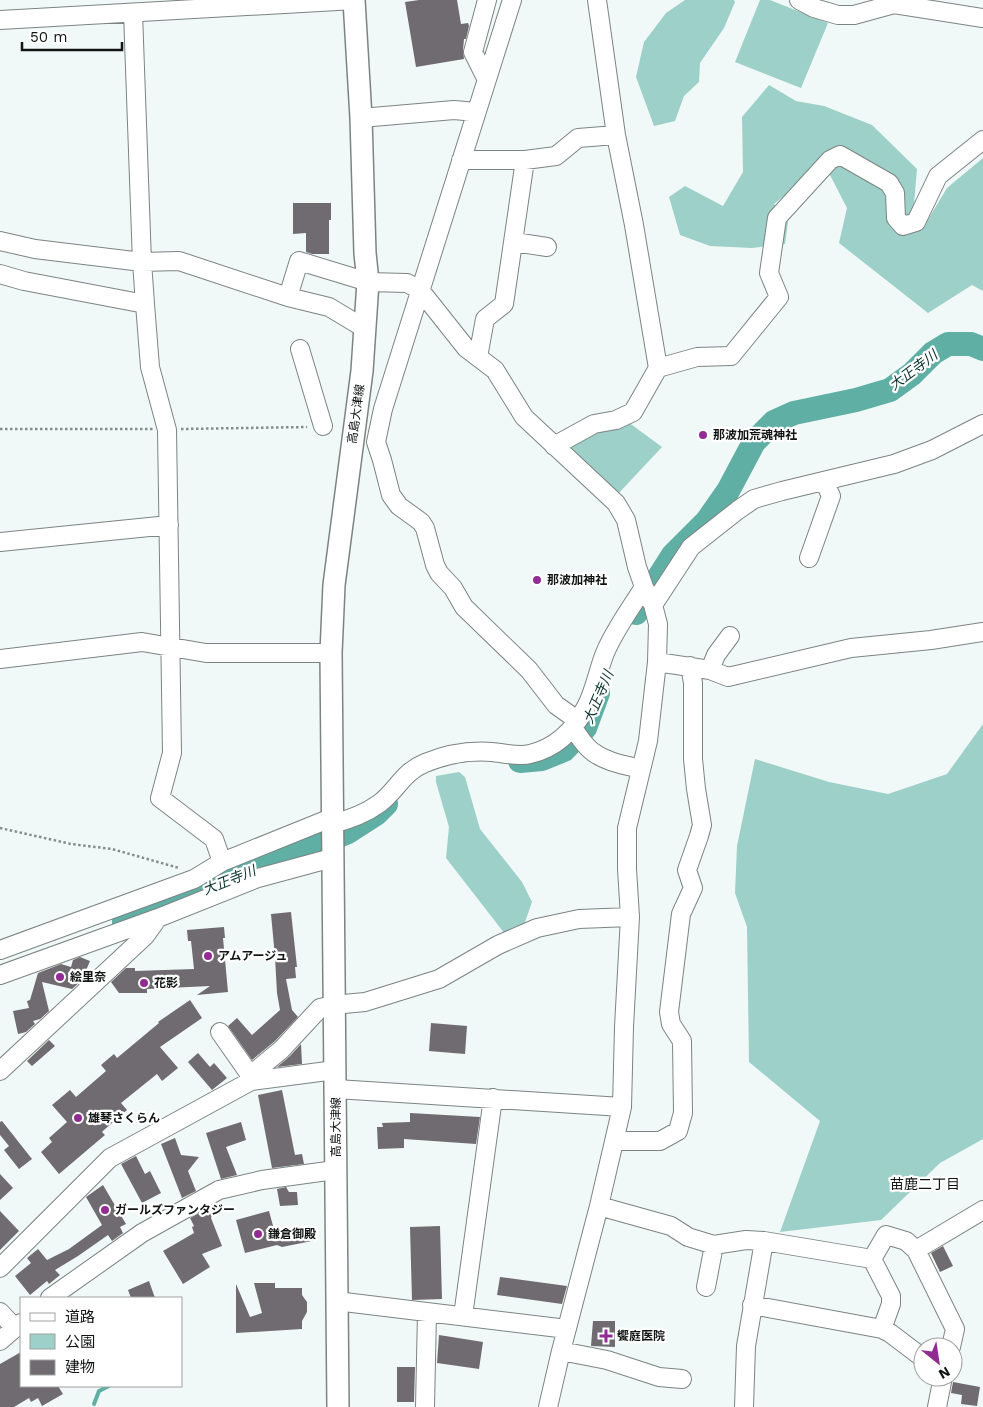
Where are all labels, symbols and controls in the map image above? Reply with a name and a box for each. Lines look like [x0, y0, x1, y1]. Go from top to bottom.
scale bar [22, 20, 122, 52]
text: 50 m [30, 28, 67, 46]
water label: 大正寺川 [886, 346, 942, 393]
street label: 高島大津線 [345, 383, 367, 445]
place label: 那波加荒魂神社 [713, 428, 797, 442]
marker: 那波加荒魂神社 [697, 429, 709, 441]
place label: 那波加神社 [547, 573, 607, 587]
marker: 那波加神社 [531, 574, 543, 586]
water label: 大正寺川 [580, 666, 617, 726]
water label: 大正寺川 [200, 861, 260, 898]
place label: アムアージュ [218, 949, 287, 963]
marker: アムアージュ [202, 950, 214, 962]
place label: 絵里奈 [70, 970, 106, 984]
marker: 絵里奈 [54, 971, 66, 983]
place label: 花影 [154, 976, 178, 990]
marker: 花影 [138, 977, 150, 989]
street label: 高島大津線 [329, 1097, 343, 1157]
place label: 雄琴さくらん [88, 1111, 160, 1125]
marker: 雄琴さくらん [72, 1112, 84, 1124]
district label: 苗鹿二丁目 [890, 1176, 960, 1192]
place label: ガールズファンタジー [115, 1203, 235, 1217]
marker: ガールズファンタジー [99, 1204, 111, 1216]
place label: 鎌倉御殿 [268, 1227, 316, 1241]
marker: 鎌倉御殿 [252, 1228, 264, 1240]
legend [20, 1297, 182, 1387]
text: 道路 [65, 1308, 95, 1326]
marker: 饗庭医院 [599, 1329, 613, 1343]
place label: 饗庭医院 [617, 1329, 665, 1343]
text: 公園 [65, 1333, 95, 1351]
north arrow [913, 1337, 963, 1387]
text: 建物 [65, 1358, 95, 1376]
text: N [936, 1364, 953, 1383]

